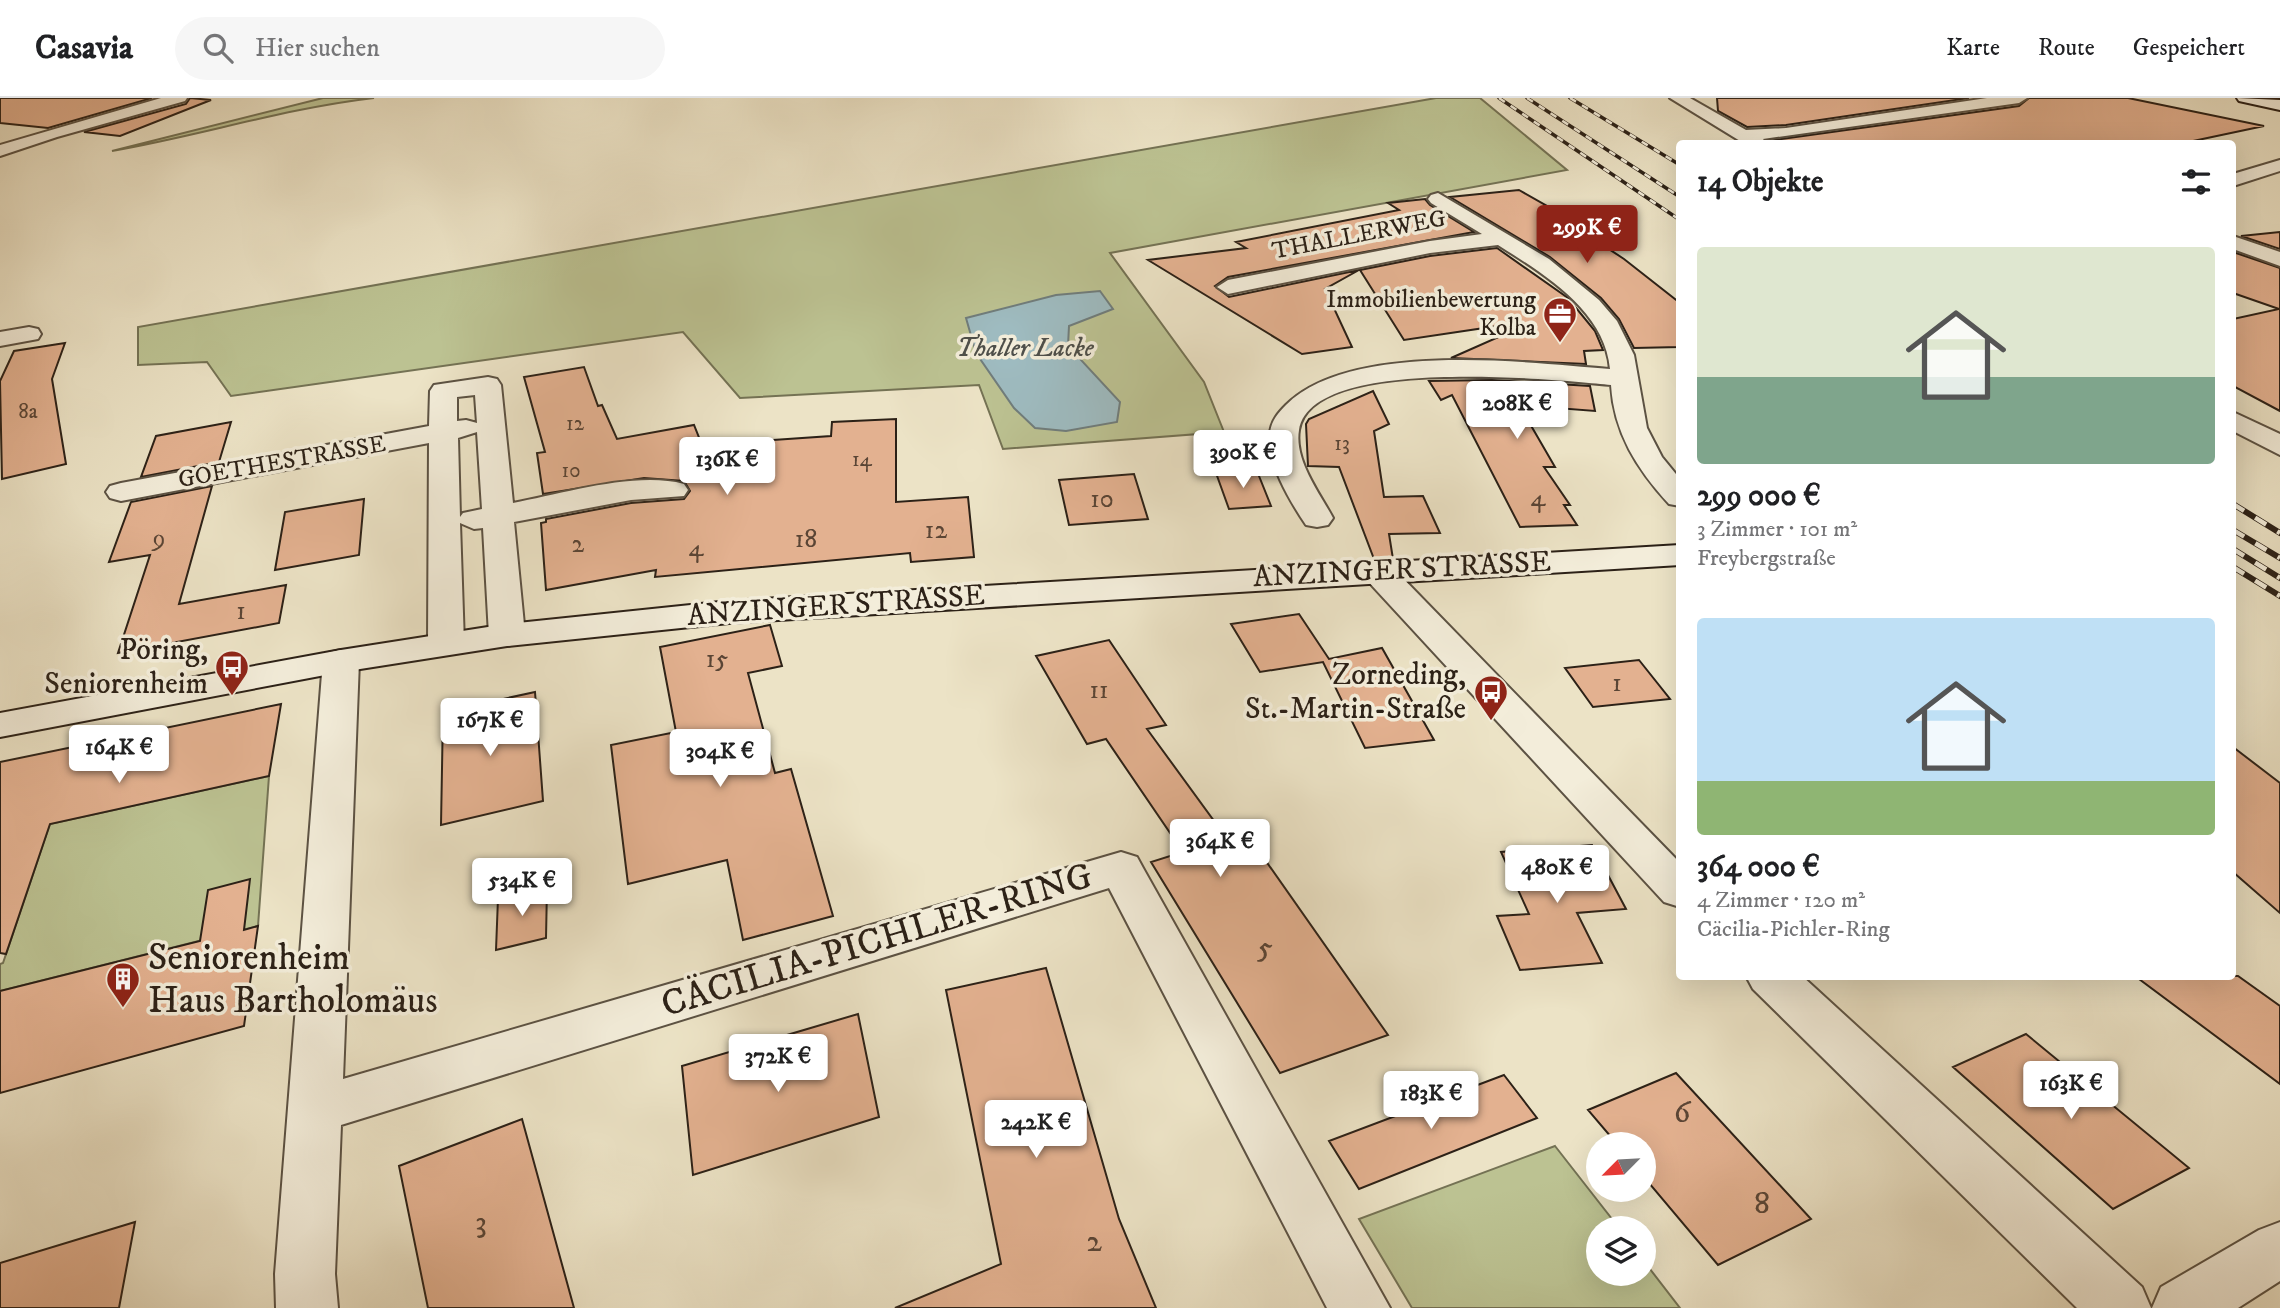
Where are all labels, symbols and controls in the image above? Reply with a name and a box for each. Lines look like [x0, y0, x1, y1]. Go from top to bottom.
search box [175, 17, 665, 80]
text: Casavia [35, 28, 133, 69]
icon: search [199, 29, 237, 67]
text: Hier suchen [255, 32, 380, 65]
text: Karte [1946, 33, 2000, 63]
text: Route [2038, 33, 2095, 63]
text: Gespeichert [2133, 33, 2245, 63]
icon: filters [2177, 163, 2215, 201]
text: 14 Objekte [1697, 164, 1823, 201]
street label: THALLERWEG [1270, 203, 1449, 267]
pin: 299K € [1530, 206, 1644, 265]
text: 299K € [1553, 213, 1621, 242]
place label: Immobilienbewertung Kolba [1326, 285, 1537, 343]
icon: home [1893, 292, 2019, 418]
office icon: Immobilienbewertung Kolba [1541, 295, 1579, 344]
water label: Thaller Lacke [956, 332, 1095, 365]
pin: 208K € [1460, 382, 1574, 441]
text: 208K € [1482, 389, 1552, 418]
house number: 8a [18, 399, 38, 425]
house number: 12 [566, 411, 585, 437]
street label: GOETHESTRASSE [176, 429, 388, 495]
pin: 390K € [1186, 430, 1300, 490]
house number: 13 [1334, 431, 1350, 457]
pin: 136K € [670, 438, 784, 497]
text: 390K € [1209, 438, 1277, 467]
text: 136K € [695, 445, 759, 474]
house number: 14 [852, 447, 873, 473]
house number: 10 [562, 458, 580, 484]
text: 299 000 € [1697, 478, 1821, 515]
house number: 4 [1531, 482, 1547, 515]
house number: 10 [1090, 483, 1114, 516]
house number: 12 [925, 514, 947, 547]
text: 3 Zimmer · 101 m² [1697, 515, 1857, 544]
house number: 9 [151, 522, 165, 555]
house number: 18 [795, 523, 817, 556]
house number: 2 [572, 528, 585, 561]
house number: 4 [689, 532, 705, 565]
street label: ANZINGER STRASSE [1252, 544, 1552, 596]
text: Freybergstraße [1697, 544, 1836, 573]
street label: ANZINGER STRASSE [686, 577, 986, 635]
house number: 1 [236, 595, 246, 628]
place label: Pöring, Seniorenheim [44, 632, 208, 703]
house number: 15 [706, 643, 728, 676]
bus stop icon: Pöring, Seniorenheim [213, 648, 251, 697]
place label: Zorneding, St.-Martin-Straße [1245, 657, 1466, 728]
icon: home [1893, 663, 2019, 789]
house number: 1 [1612, 667, 1622, 700]
bus stop icon: Zorneding, St.-Martin-Straße [1472, 673, 1510, 722]
house number: 11 [1089, 674, 1109, 707]
pin: 167K € [433, 698, 547, 758]
text: 167K € [456, 706, 524, 735]
pin: 164K € [62, 726, 176, 785]
pin: 304K € [663, 730, 777, 789]
text: 164K € [85, 733, 153, 762]
text: 304K € [686, 737, 754, 766]
pin: 364K € [1163, 820, 1277, 879]
text: 364K € [1186, 827, 1254, 856]
pin: 480K € [1500, 846, 1614, 905]
text: 364 000 € [1697, 849, 1820, 886]
street label: CÄCILIA-PICHLER-RING [656, 853, 1098, 1029]
text: 480K € [1521, 853, 1593, 882]
pin: 534K € [465, 858, 579, 918]
text: 534K € [488, 866, 556, 895]
text: 4 Zimmer · 120 m² [1697, 886, 1865, 915]
text: Cäcilia-Pichler-Ring [1697, 915, 1890, 944]
house number: 5 [1257, 928, 1273, 968]
place label: Seniorenheim Haus Bartholomäus [148, 935, 438, 1025]
building icon: Seniorenheim Haus Bartholomäus [104, 960, 142, 1009]
pin: 372K € [721, 1034, 835, 1094]
text: 372K € [745, 1042, 811, 1071]
pin: 163K € [2014, 1062, 2128, 1121]
text: 163K € [2039, 1069, 2103, 1098]
pin: 183K € [1374, 1072, 1488, 1131]
text: 183K € [1399, 1079, 1463, 1108]
house number: 6 [1674, 1093, 1692, 1133]
pin: 242K € [979, 1100, 1093, 1160]
text: 242K € [1001, 1108, 1071, 1137]
north arrow [1586, 1132, 1656, 1202]
map controls [1586, 1132, 1656, 1286]
house number: 8 [1754, 1184, 1770, 1224]
house number: 3 [475, 1203, 487, 1243]
button: layers [1586, 1216, 1656, 1286]
house number: 2 [1086, 1222, 1102, 1262]

